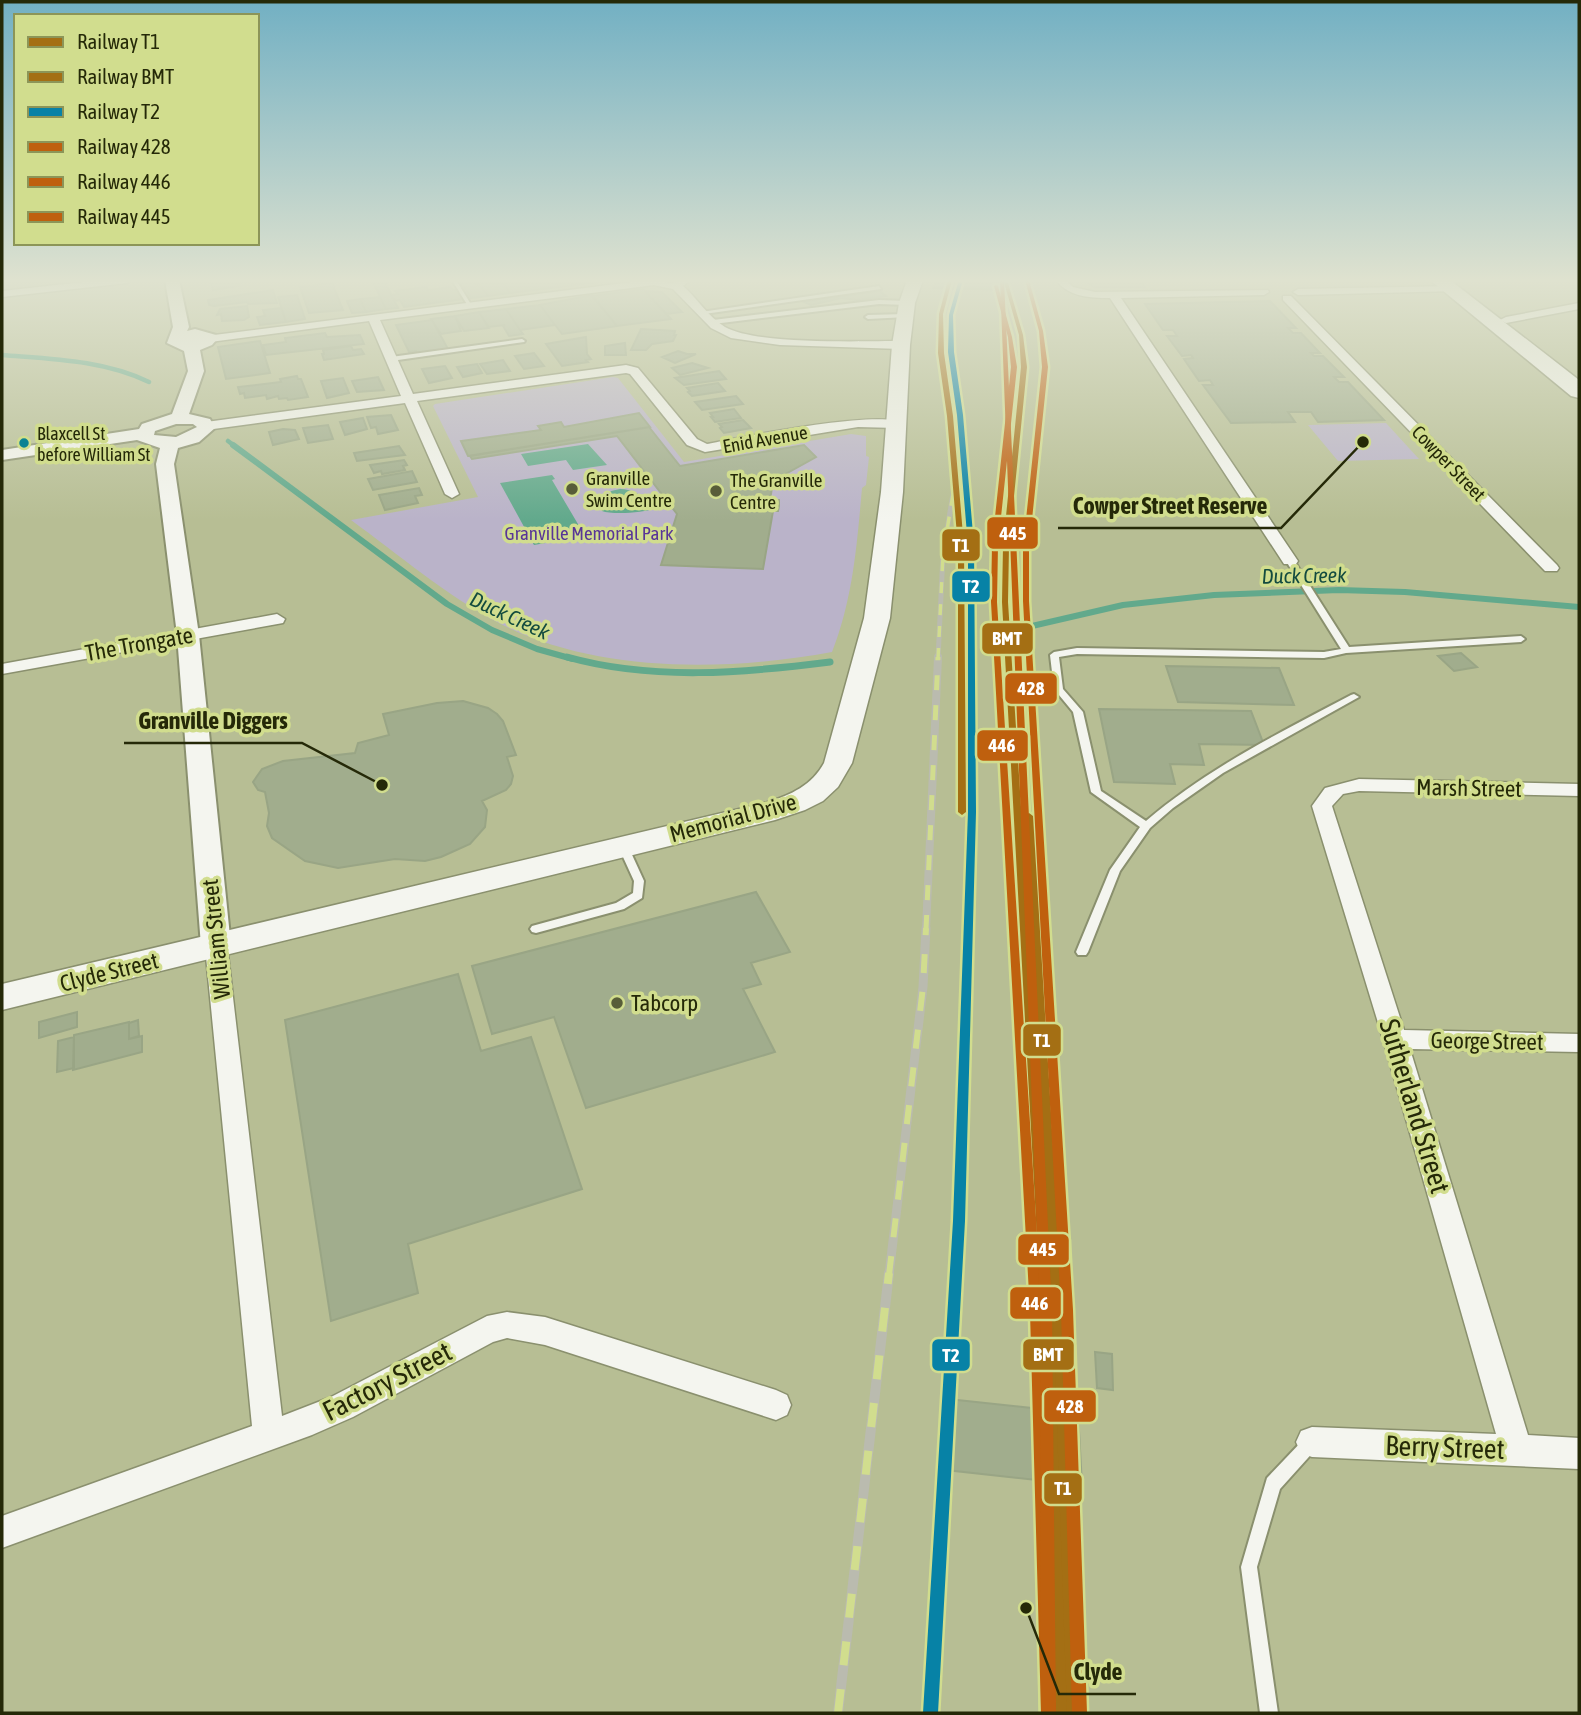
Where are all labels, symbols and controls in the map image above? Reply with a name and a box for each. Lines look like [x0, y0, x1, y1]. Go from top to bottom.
legend [14, 14, 259, 245]
text: Railway T1 [77, 29, 160, 53]
text: Railway BMT [77, 64, 174, 88]
text: Railway T2 [77, 99, 160, 123]
text: Railway 428 [77, 134, 171, 158]
text: Railway 446 [77, 169, 171, 193]
text: Railway 445 [77, 204, 171, 228]
street label: Enid Avenue [721, 421, 809, 457]
street label: Cowper Street [1408, 421, 1490, 505]
place label: Blaxcell St before William St [37, 423, 151, 465]
marker: Blaxcell St before William St [17, 436, 31, 450]
place label: Granville Swim Centre [586, 467, 672, 511]
place label: The Granville Centre [730, 469, 822, 513]
marker: Granville Swim Centre [564, 481, 580, 497]
marker: The Granville Centre [708, 483, 724, 499]
callout: Cowper Street Reserve [1058, 483, 1281, 528]
text: Cowper Street Reserve [1073, 492, 1267, 519]
line badge: 445 [986, 516, 1039, 550]
park label: Granville Memorial Park [505, 522, 674, 544]
text: 445 [999, 522, 1026, 544]
line badge: T1 [941, 528, 981, 562]
text: T1 [952, 534, 970, 556]
water label: Duck Creek [1261, 562, 1347, 588]
line badge: T2 [951, 570, 991, 603]
text: T2 [962, 575, 980, 597]
water label: Duck Creek [467, 586, 554, 644]
street label: The Trongate [83, 622, 195, 666]
line badge: BMT [981, 622, 1034, 655]
text: BMT [992, 627, 1023, 649]
line badge: 428 [1004, 672, 1058, 705]
text: 428 [1017, 677, 1044, 699]
callout: Granville Diggers [124, 698, 302, 743]
text: Granville Diggers [138, 707, 288, 734]
line badge: 446 [976, 729, 1029, 762]
text: 446 [988, 734, 1015, 756]
street label: Marsh Street [1416, 774, 1522, 802]
street label: Memorial Drive [667, 789, 799, 847]
street label: William Street [197, 878, 235, 1000]
street label: Clyde Street [57, 947, 161, 997]
place label: Tabcorp [631, 990, 698, 1016]
marker: Tabcorp [609, 995, 625, 1011]
street label: Sutherland Street [1373, 1015, 1457, 1197]
line badge: T1 [1022, 1023, 1062, 1057]
street label: George Street [1430, 1027, 1544, 1055]
text: T1 [1033, 1029, 1051, 1051]
line badge: 445 [1017, 1233, 1070, 1266]
text: 445 [1029, 1238, 1056, 1260]
line badge: 446 [1009, 1286, 1062, 1320]
text: 446 [1021, 1292, 1048, 1314]
street label: Factory Street [317, 1335, 457, 1427]
line badge: T2 [931, 1338, 971, 1372]
line badge: BMT [1022, 1338, 1075, 1371]
text: BMT [1033, 1343, 1064, 1365]
text: T2 [942, 1344, 960, 1366]
line badge: 428 [1043, 1389, 1097, 1423]
text: 428 [1056, 1395, 1083, 1417]
street label: Berry Street [1385, 1429, 1505, 1465]
line badge: T1 [1043, 1472, 1083, 1505]
text: T1 [1054, 1477, 1072, 1499]
callout: Clyde [1059, 1649, 1136, 1694]
text: Clyde [1074, 1658, 1123, 1685]

